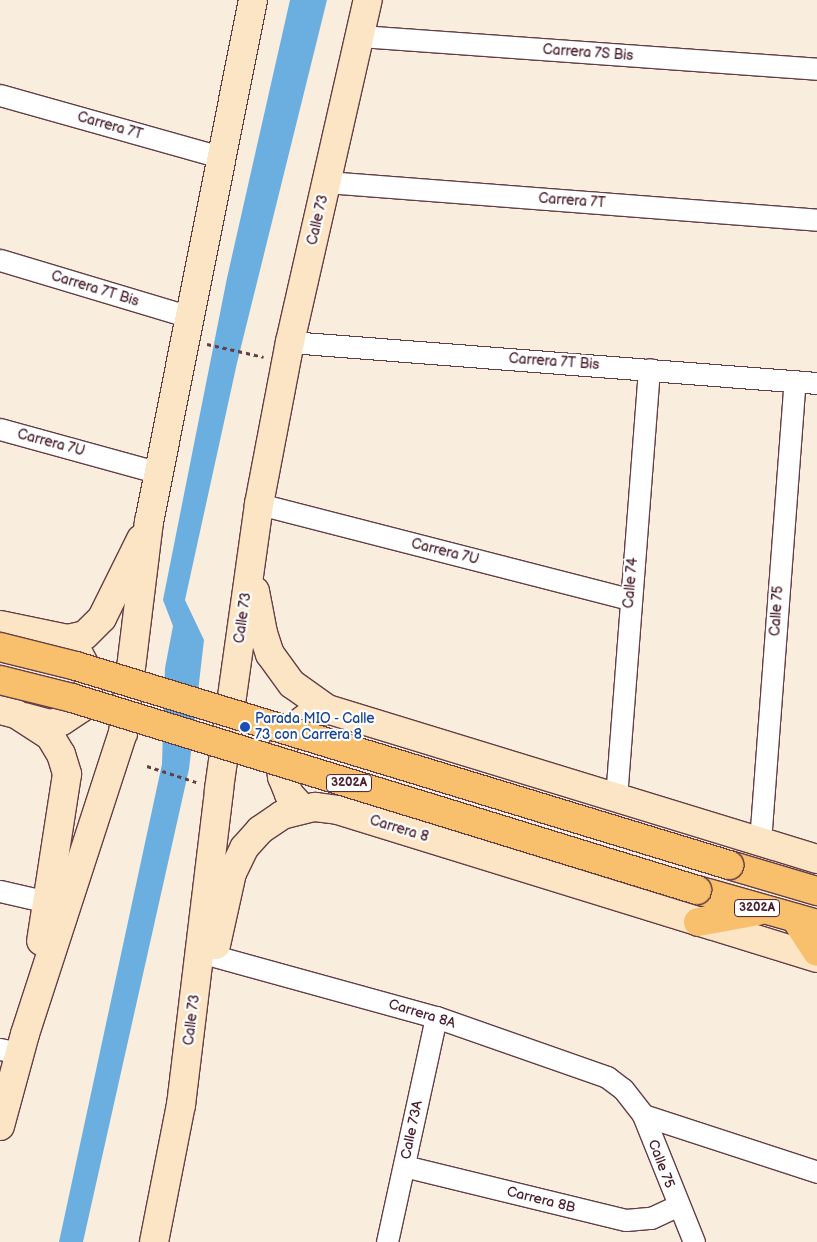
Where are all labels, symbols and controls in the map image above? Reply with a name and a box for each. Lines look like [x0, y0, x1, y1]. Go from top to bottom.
street label: Carrera 7S Bis [542, 41, 634, 65]
street label: Carrera 7T [75, 109, 145, 143]
street label: Carrera 7T [538, 190, 606, 212]
street label: Calle 73 [304, 193, 332, 247]
street label: Carrera 7T Bis [49, 268, 141, 310]
street label: Carrera 7T Bis [508, 350, 600, 374]
street label: Carrera 7U [15, 426, 87, 460]
street label: Carrera 7U [409, 535, 481, 569]
street label: Calle 74 [620, 557, 642, 609]
street label: Calle 75 [767, 585, 787, 637]
street label: Calle 73 [231, 591, 255, 645]
place label: Parada MIO - Calle 73 con Carrera 8 [255, 711, 376, 744]
marker: Parada MIO - Calle 73 con Carrera 8 [239, 721, 251, 733]
road number: 3202A [325, 774, 373, 792]
street label: Carrera 8 [368, 812, 430, 846]
road number: 3202A [733, 898, 781, 918]
street label: Calle 73 [181, 993, 203, 1047]
street label: Carrera 8A [386, 996, 458, 1032]
street label: Calle 73A [398, 1099, 426, 1161]
street label: Calle 75 [644, 1137, 678, 1191]
street label: Carrera 8B [505, 1183, 577, 1217]

